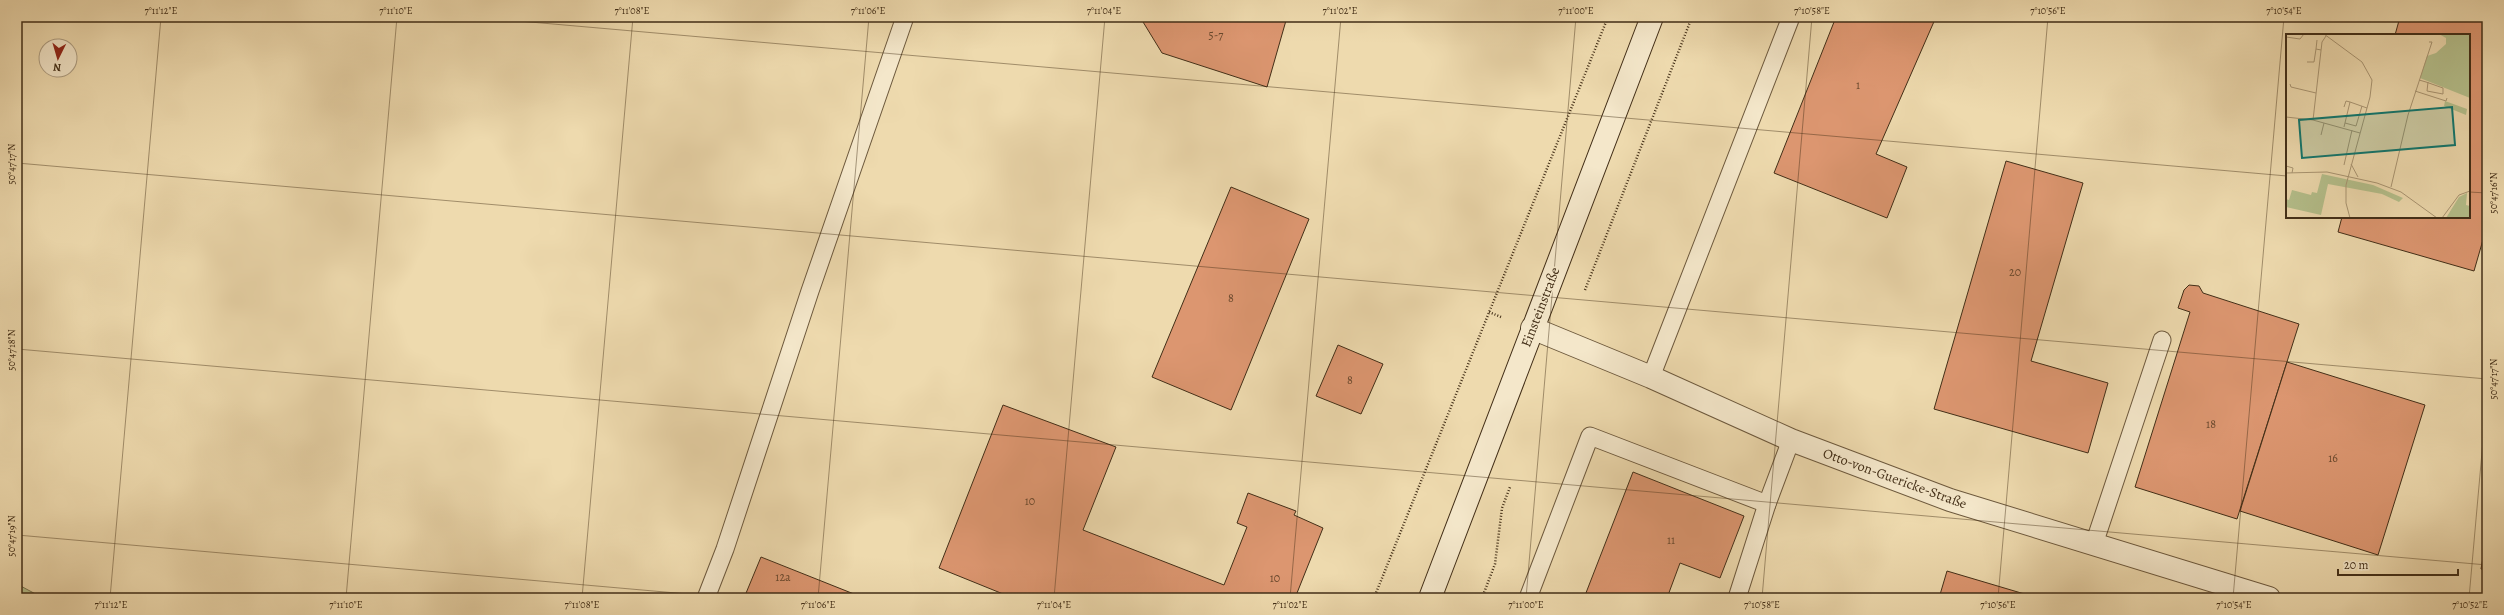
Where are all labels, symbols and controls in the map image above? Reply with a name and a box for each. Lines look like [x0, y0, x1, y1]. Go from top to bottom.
text: 7°11'12"E [145, 4, 178, 17]
text: 7°11'10"E [379, 4, 413, 17]
text: 7°11'08"E [615, 4, 650, 17]
text: 7°11'06"E [851, 4, 885, 17]
text: 7°11'04"E [1087, 4, 1121, 17]
text: 7°11'02"E [1323, 4, 1357, 17]
text: 7°11'00"E [1558, 4, 1594, 17]
text: 7°10'58"E [1794, 4, 1830, 17]
text: 7°10'56"E [2030, 4, 2066, 17]
text: 7°10'54"E [2266, 4, 2302, 17]
house number: 5-7 [1209, 27, 1224, 43]
inset map [2286, 34, 2470, 218]
north arrow [38, 38, 78, 78]
text: N [53, 60, 62, 75]
house number: 1 [1856, 77, 1860, 93]
text: 50°47'17"N [5, 144, 18, 184]
text: 50°47'16"N [2487, 172, 2500, 214]
street label: Einsteinstraße [1517, 264, 1564, 350]
house number: 20 [2009, 264, 2021, 280]
house number: 8 [1228, 290, 1234, 306]
text: 50°47'18"N [5, 329, 18, 371]
text: 50°47'17"N [2487, 359, 2500, 399]
house number: 8 [1347, 372, 1353, 388]
house number: 18 [2206, 416, 2216, 432]
street label: Otto-von-Guericke-Straße [1820, 444, 1969, 513]
house number: 16 [2328, 450, 2338, 466]
house number: 10 [1025, 493, 1035, 509]
text: 50°47'19"N [5, 515, 18, 557]
house number: 11 [1667, 532, 1675, 548]
scale bar [2338, 551, 2458, 577]
text: 20 m [2344, 557, 2368, 573]
house number: 12a [775, 569, 791, 585]
house number: 10 [1270, 570, 1280, 586]
text: 7°11'12"E [95, 598, 128, 611]
text: 7°11'10"E [329, 598, 363, 611]
text: 7°11'08"E [565, 598, 600, 611]
text: 7°11'06"E [801, 598, 835, 611]
text: 7°11'04"E [1037, 598, 1071, 611]
text: 7°11'02"E [1273, 598, 1307, 611]
text: 7°11'00"E [1508, 598, 1544, 611]
text: 7°10'58"E [1744, 598, 1780, 611]
text: 7°10'56"E [1980, 598, 2016, 611]
text: 7°10'54"E [2216, 598, 2252, 611]
text: 7°10'52"E [2452, 598, 2488, 611]

